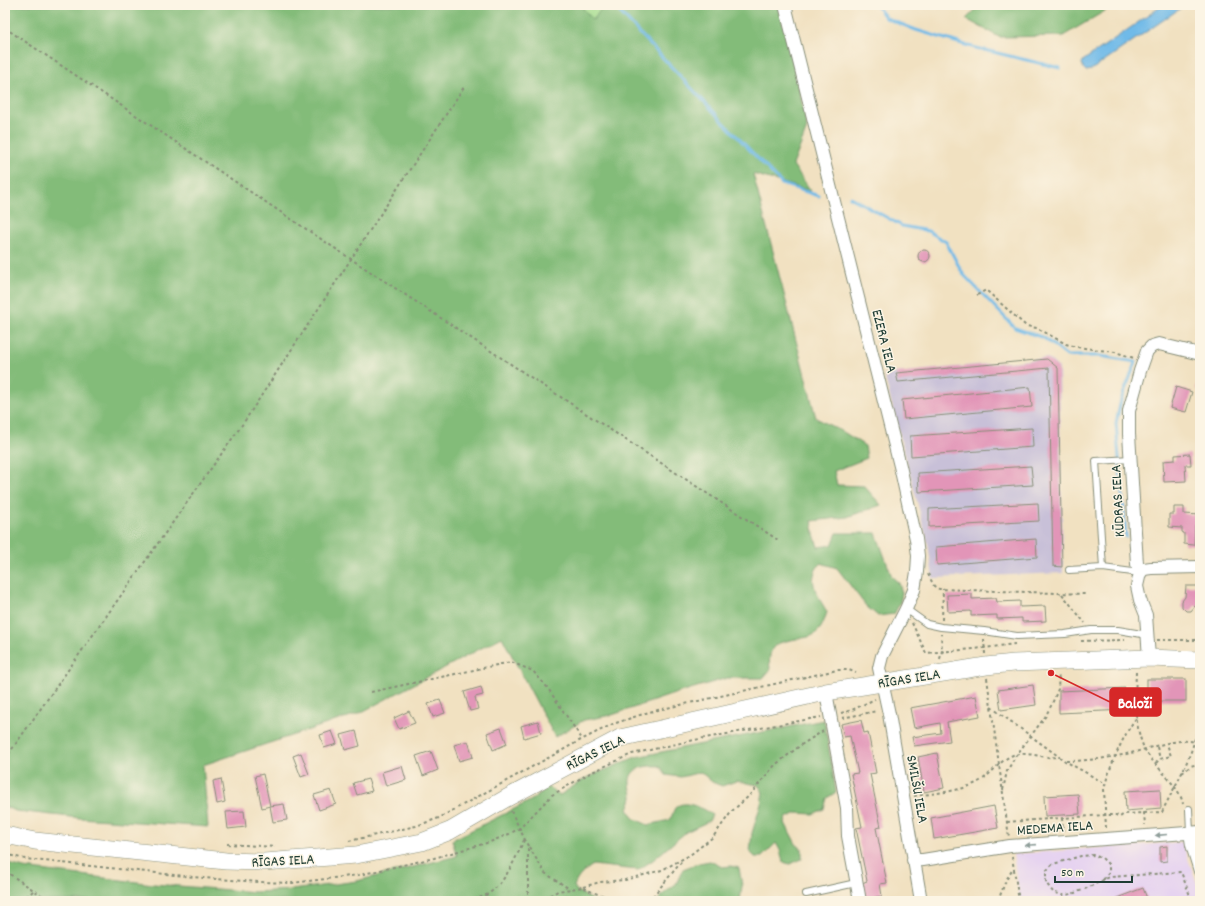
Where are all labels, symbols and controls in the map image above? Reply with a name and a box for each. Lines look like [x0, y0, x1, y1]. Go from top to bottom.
street label: EZERA IELA [865, 307, 902, 376]
street label: KŪDRAS IELA [1106, 464, 1132, 538]
street label: RĪGAS IELA [876, 664, 942, 696]
callout: Baloži [1110, 688, 1161, 716]
text: Baloži [1118, 693, 1152, 716]
street label: RĪGAS IELA [563, 730, 629, 778]
street label: SMILŠU IELA [899, 754, 933, 825]
street label: MEDEMA IELA [1016, 815, 1094, 843]
one-way arrow [1155, 832, 1167, 838]
one-way arrow [1025, 841, 1038, 848]
street label: RĪGAS IELA [251, 849, 315, 875]
scale bar [1055, 858, 1132, 884]
text: 50 m [1061, 865, 1084, 882]

